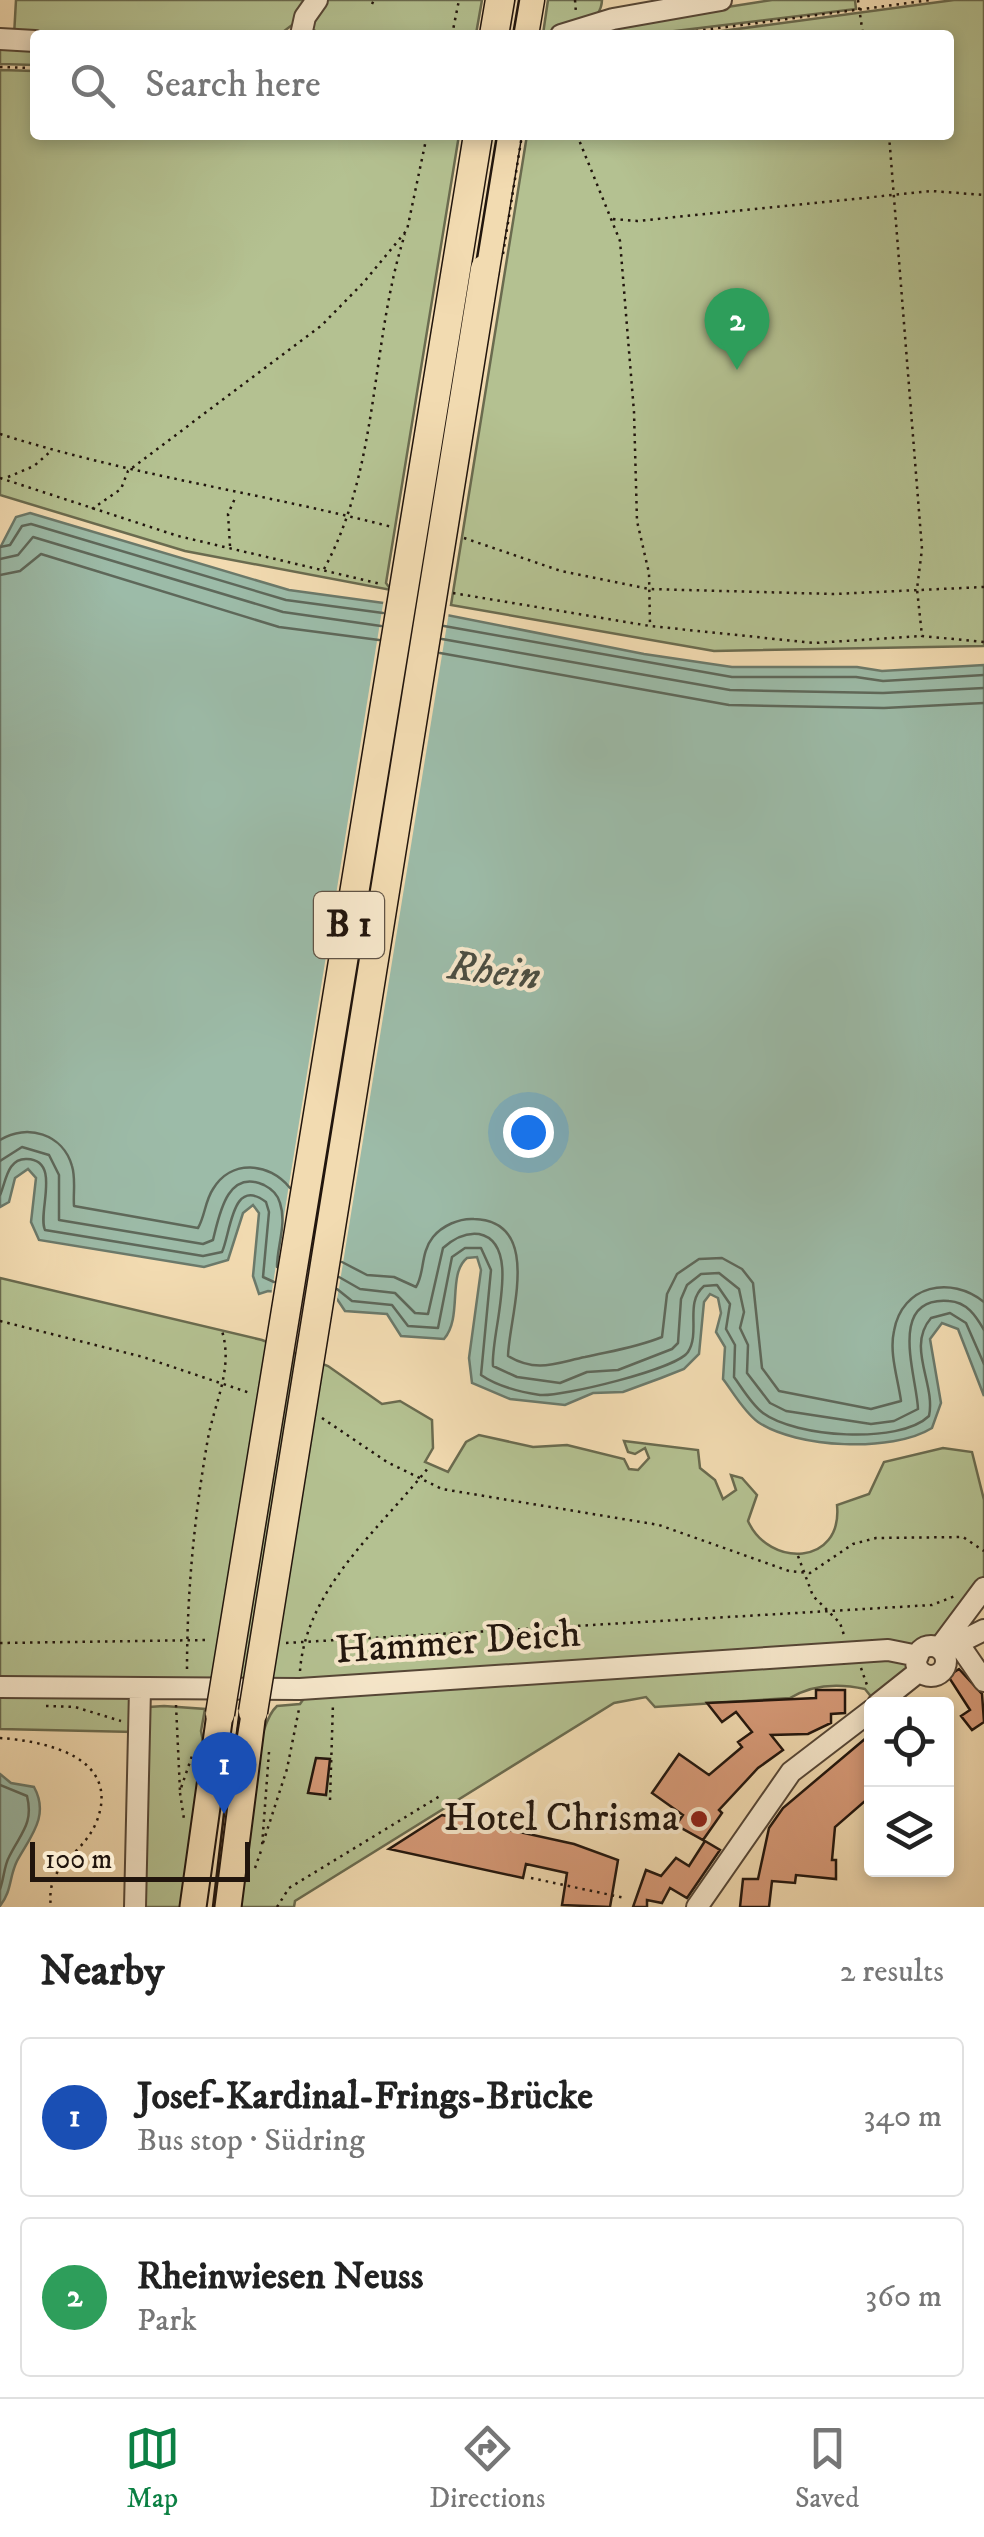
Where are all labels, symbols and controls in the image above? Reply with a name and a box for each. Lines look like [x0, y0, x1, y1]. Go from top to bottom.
search box [30, 30, 954, 140]
icon: search [65, 58, 120, 113]
text: Search here [145, 61, 321, 109]
pin: 2 [704, 288, 770, 370]
road number: B 1 [314, 892, 384, 958]
water label: Rhein [444, 940, 543, 1003]
your location [503, 1107, 554, 1158]
street label: Hammer Deich [334, 1609, 582, 1677]
map controls [864, 1697, 954, 1877]
button: locate [864, 1697, 954, 1787]
pin: 1 [192, 1732, 256, 1814]
button: layers [864, 1787, 954, 1877]
place label: Hotel Chrisma [443, 1794, 679, 1844]
marker: Hotel Chrisma [688, 1808, 710, 1830]
scale bar [30, 1837, 250, 1882]
text: 100 m [45, 1842, 112, 1877]
text: Nearby [40, 1946, 164, 1998]
text: 2 results [840, 1952, 944, 1992]
text: Josef-Kardinal-Frings-Brücke [137, 2073, 593, 2121]
text: 1 [69, 2097, 80, 2137]
text: 340 m [864, 2097, 942, 2137]
text: Bus stop · Südring [137, 2121, 365, 2161]
text: Rheinwiesen Neuss [137, 2253, 423, 2301]
text: 2 [67, 2277, 82, 2317]
text: 360 m [865, 2277, 942, 2317]
text: Park [137, 2301, 197, 2341]
tab: Map [125, 2421, 180, 2516]
tab: Directions [429, 2421, 545, 2516]
tab: Saved [795, 2421, 859, 2516]

